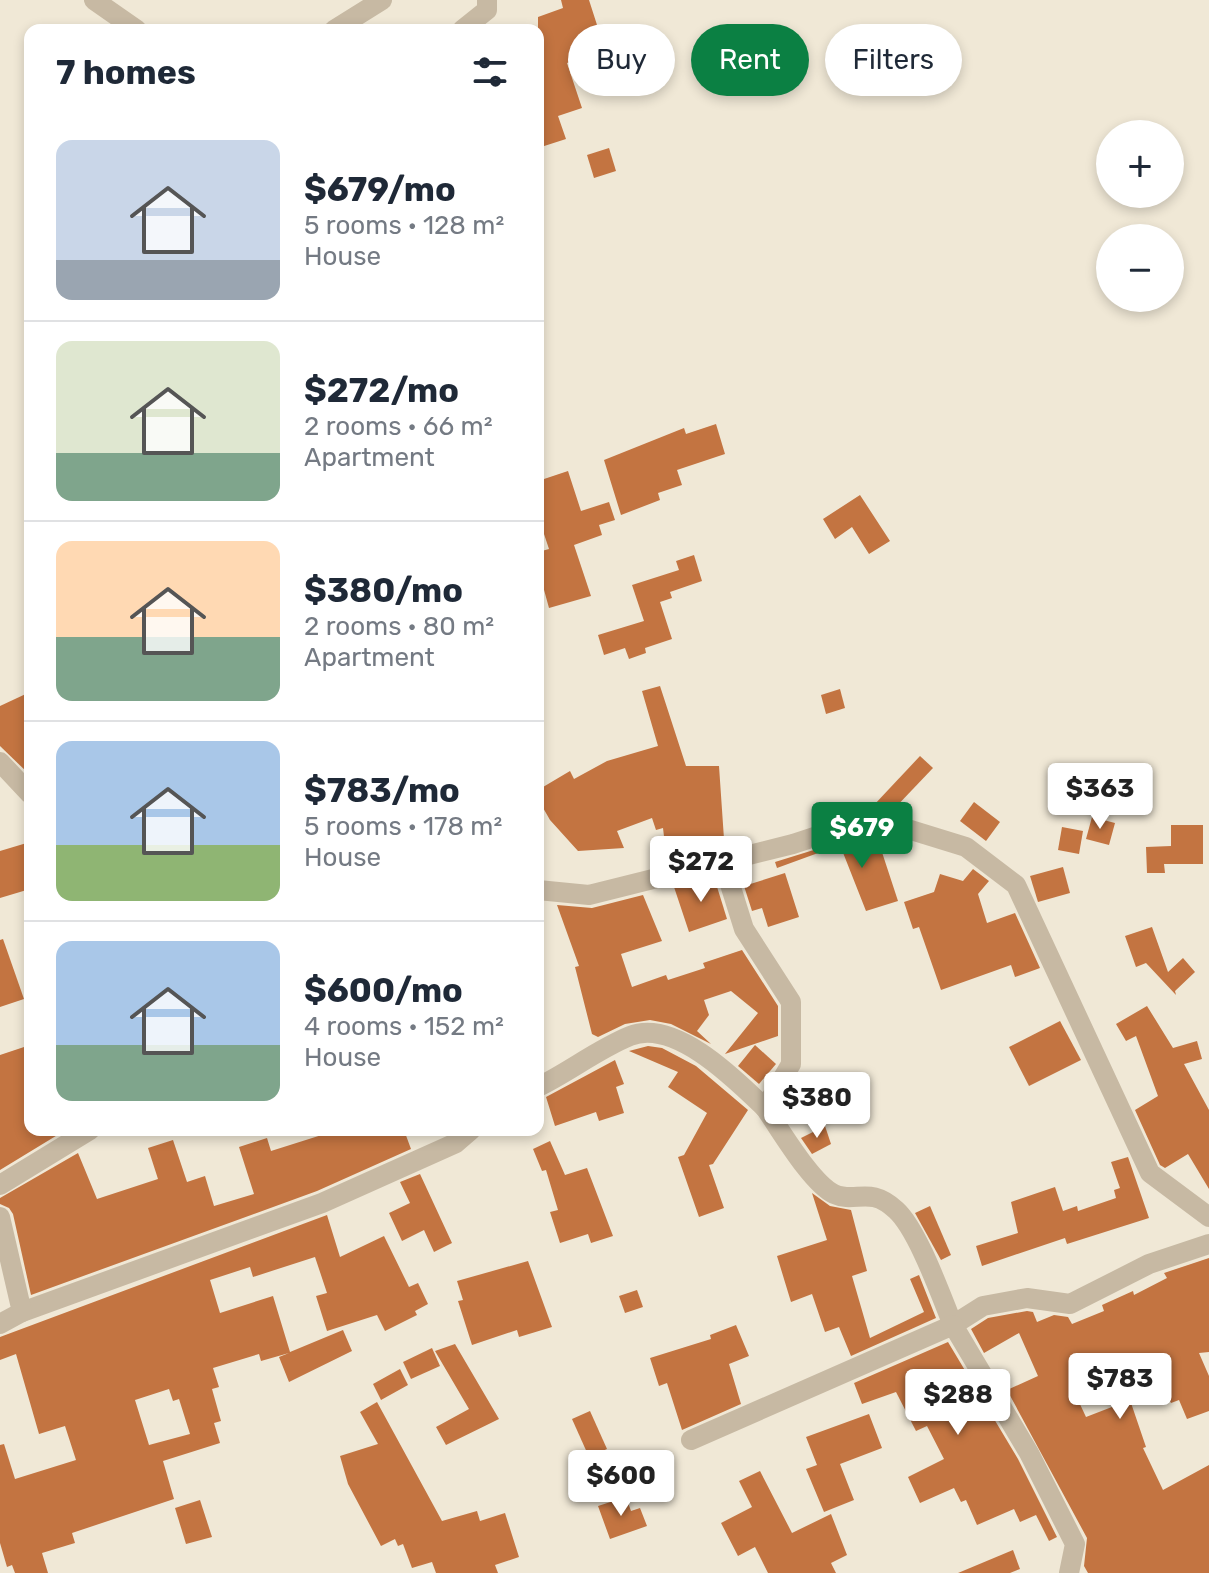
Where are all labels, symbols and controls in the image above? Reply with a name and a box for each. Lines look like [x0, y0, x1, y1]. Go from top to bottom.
chip: Buy [568, 24, 675, 96]
chip: Rent [691, 24, 809, 96]
chip: Filters [825, 24, 962, 96]
icon: filters [468, 50, 512, 94]
text: 7 homes [56, 52, 196, 93]
map controls [1096, 120, 1184, 312]
button: + [1096, 120, 1184, 208]
text: $679/mo [304, 169, 456, 210]
icon: home [120, 172, 216, 268]
text: 5 rooms · 128 m² [304, 210, 504, 241]
button: − [1096, 224, 1184, 312]
text: House [304, 241, 381, 272]
text: $272/mo [304, 370, 459, 411]
icon: home [120, 373, 216, 469]
text: 2 rooms · 66 m² [304, 411, 493, 442]
text: Apartment [304, 442, 435, 473]
text: $380/mo [304, 570, 463, 611]
icon: home [120, 573, 216, 669]
text: 2 rooms · 80 m² [304, 611, 494, 642]
text: Apartment [304, 642, 435, 673]
pin: $363 [1053, 763, 1147, 831]
text: $783/mo [304, 770, 460, 811]
icon: home [120, 773, 216, 869]
text: $363 [1066, 773, 1134, 804]
pin: $679 [815, 802, 909, 870]
text: 5 rooms · 178 m² [304, 811, 502, 842]
text: $679 [830, 812, 894, 843]
pin: $272 [654, 836, 748, 904]
text: House [304, 842, 381, 873]
text: $272 [668, 846, 734, 877]
text: $600/mo [304, 970, 463, 1011]
icon: home [120, 973, 216, 1069]
text: 4 rooms · 152 m² [304, 1011, 504, 1042]
text: House [304, 1042, 381, 1073]
pin: $380 [770, 1072, 864, 1140]
text: $380 [782, 1082, 852, 1113]
pin: $783 [1073, 1353, 1167, 1421]
text: $783 [1086, 1363, 1154, 1394]
pin: $288 [911, 1369, 1005, 1437]
text: $288 [923, 1379, 993, 1410]
pin: $600 [574, 1450, 668, 1518]
text: $600 [586, 1460, 656, 1491]

